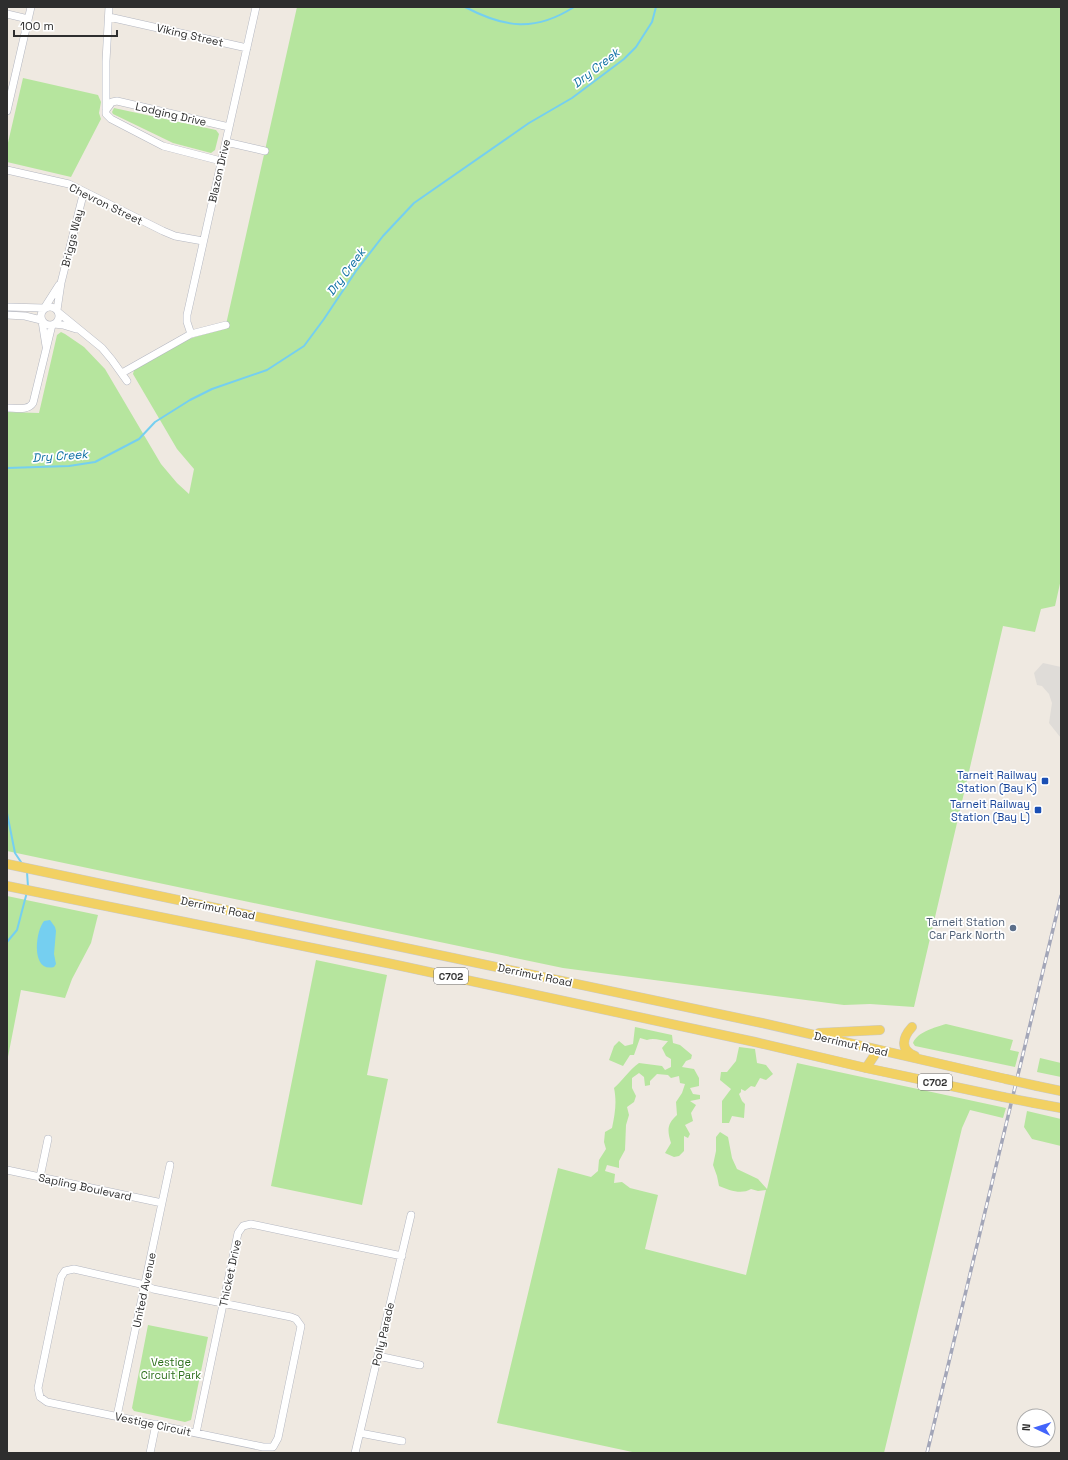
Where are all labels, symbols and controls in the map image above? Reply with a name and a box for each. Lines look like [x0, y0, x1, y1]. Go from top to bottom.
scale bar [14, 12, 117, 38]
text: 100 m [20, 18, 54, 34]
street label: Viking Street [155, 20, 225, 50]
water label: Dry Creek [569, 44, 624, 91]
street label: Lodging Drive [134, 99, 208, 129]
street label: Blazon Drive [205, 138, 233, 204]
street label: Chevron Street [67, 180, 145, 228]
street label: Briggs Way [58, 208, 86, 268]
water label: Dry Creek [323, 244, 370, 299]
water label: Dry Creek [32, 446, 90, 466]
place label: Tarneit Railway Station (Bay K) [957, 768, 1037, 795]
marker: Tarneit Railway Station (Bay K) [1040, 776, 1050, 786]
place label: Tarneit Railway Station (Bay L) [950, 797, 1030, 824]
marker: Tarneit Railway Station (Bay L) [1033, 805, 1043, 815]
street label: Derrimut Road [179, 893, 257, 923]
place label: Tarneit Station Car Park North [926, 915, 1005, 942]
marker: Tarneit Station Car Park North [1008, 923, 1018, 933]
street label: Derrimut Road [496, 960, 574, 990]
road number: C702 [434, 968, 468, 984]
street label: Derrimut Road [812, 1029, 890, 1059]
road number: C702 [918, 1074, 952, 1090]
street label: Sapling Boulevard [37, 1170, 133, 1204]
street label: Thicket Drive [216, 1238, 244, 1308]
street label: United Avenue [129, 1251, 159, 1329]
street label: Polly Parade [369, 1301, 397, 1367]
park label: Vestige Circuit Park [141, 1355, 201, 1382]
north arrow [1016, 1408, 1056, 1448]
street label: Vestige Circuit [114, 1409, 192, 1439]
text: N [1019, 1423, 1033, 1431]

